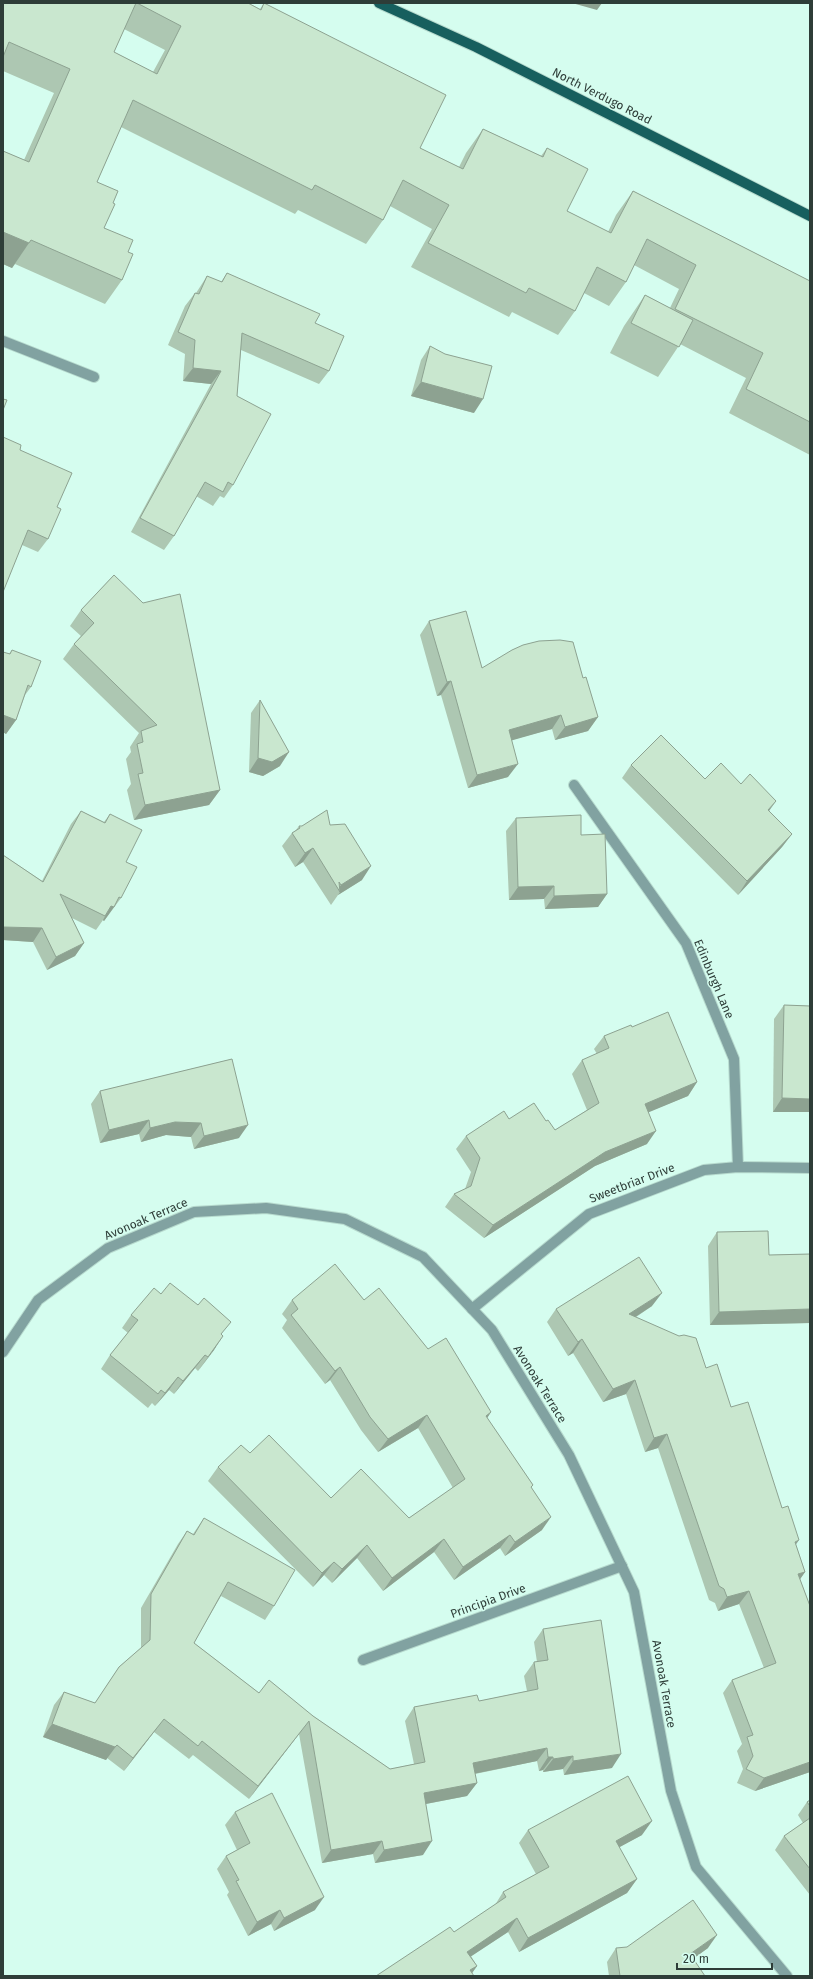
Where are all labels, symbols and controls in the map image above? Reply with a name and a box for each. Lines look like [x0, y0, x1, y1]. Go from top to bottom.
street label: North Verdugo Road [550, 65, 654, 127]
street label: Edinburgh Lane [691, 937, 737, 1021]
street label: Sweetbriar Drive [587, 1160, 677, 1206]
street label: Avonoak Terrace [102, 1195, 190, 1243]
street label: Avonoak Terrace [510, 1343, 570, 1425]
street label: Principia Drive [448, 1581, 528, 1621]
street label: Avonoak Terrace [649, 1639, 679, 1729]
scale bar [677, 1945, 772, 1971]
text: 20 m [683, 1952, 709, 1966]

